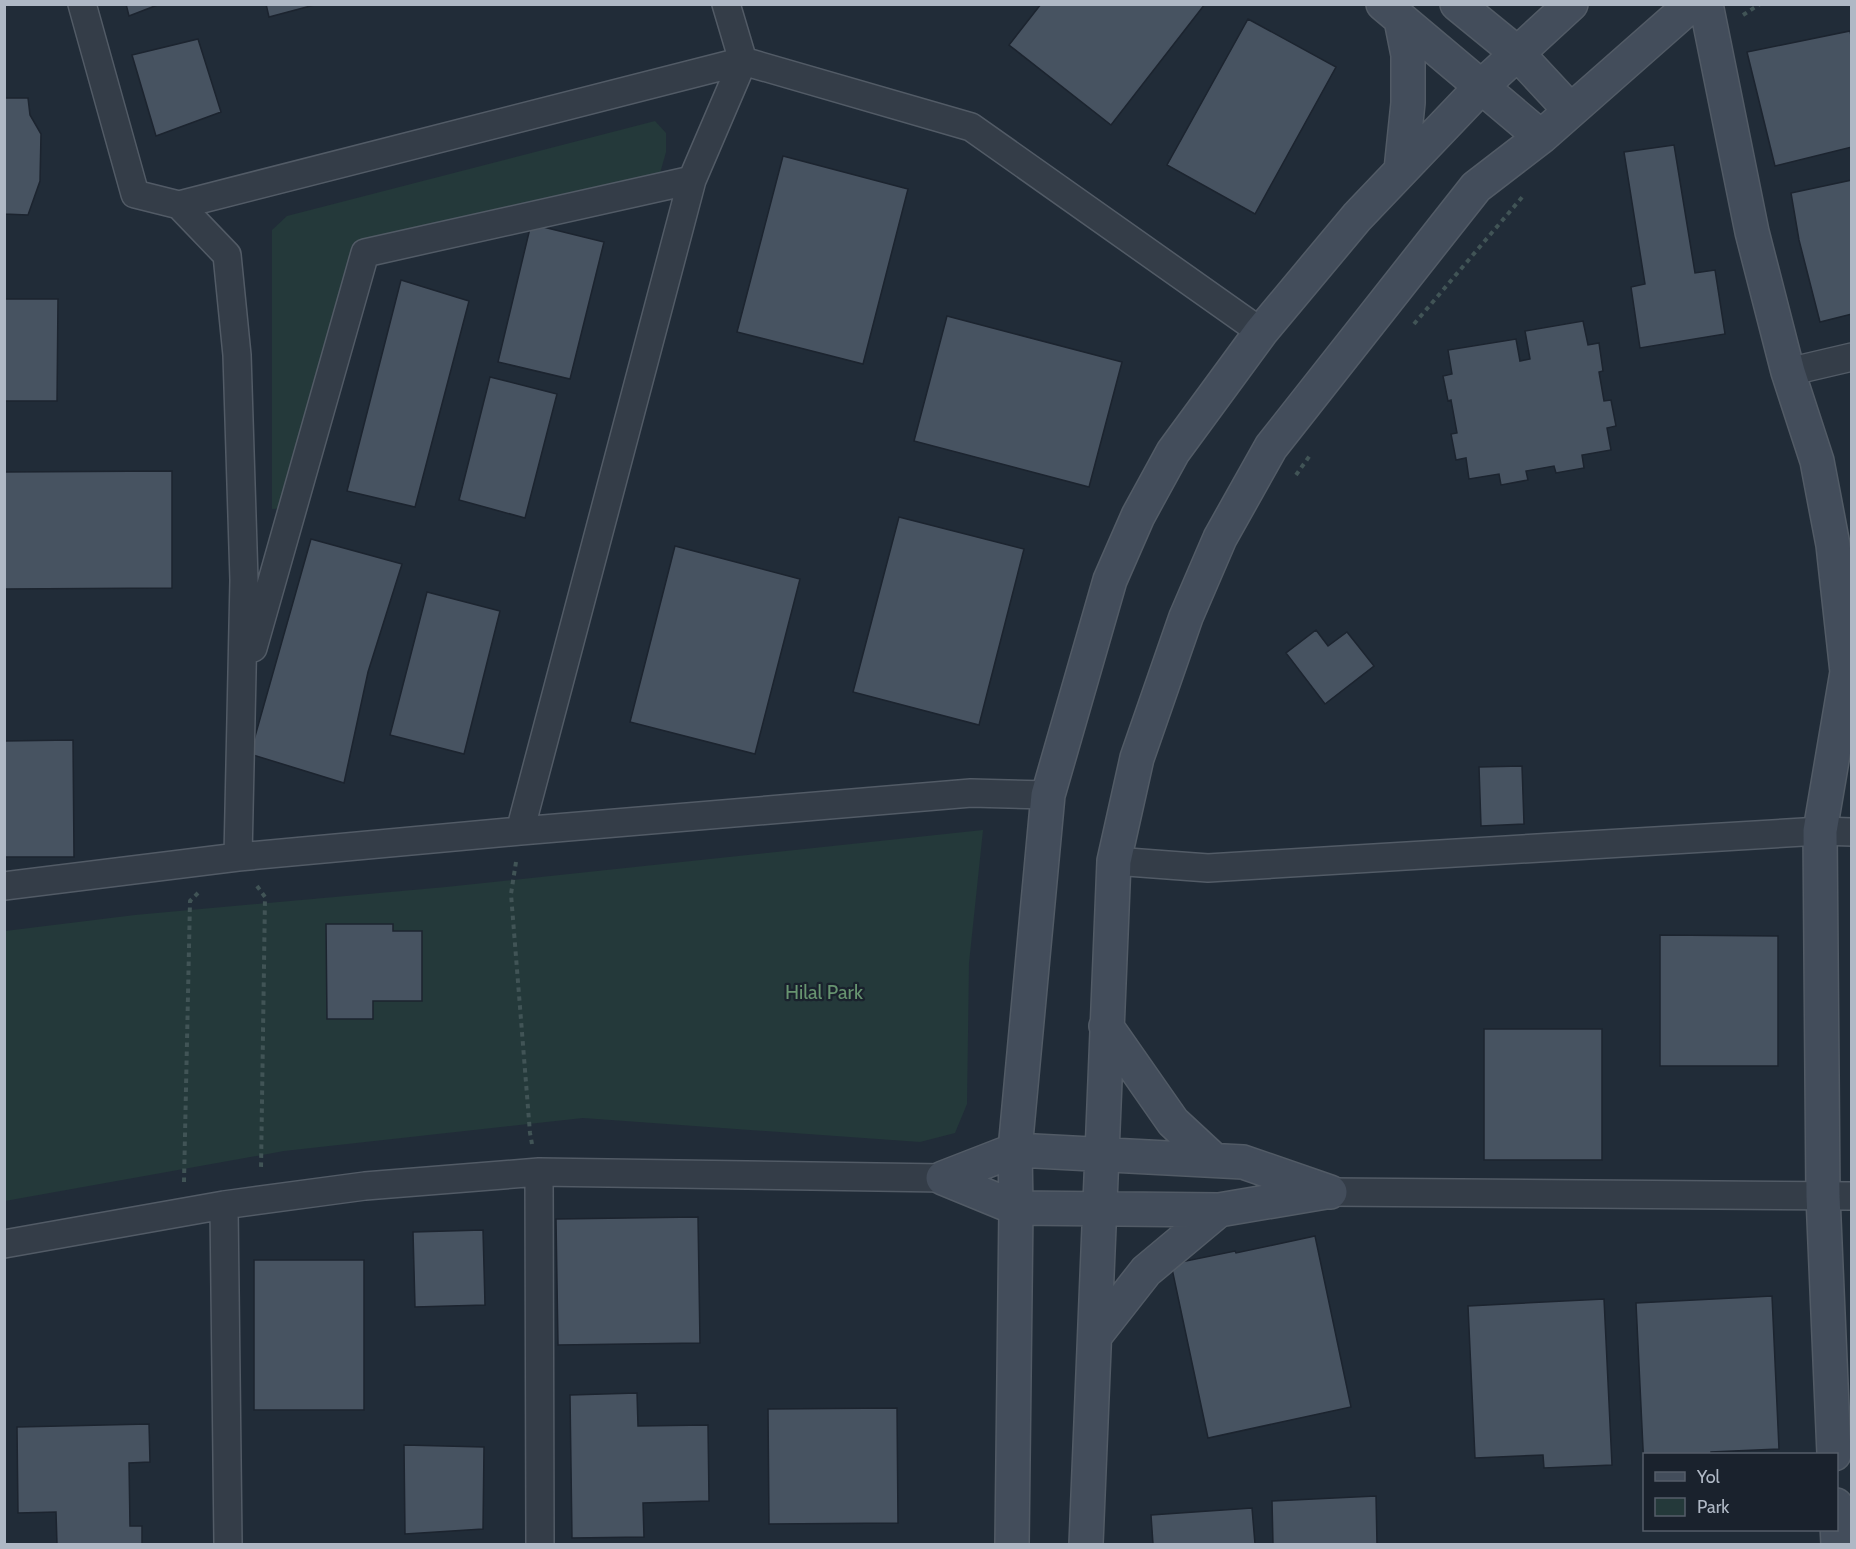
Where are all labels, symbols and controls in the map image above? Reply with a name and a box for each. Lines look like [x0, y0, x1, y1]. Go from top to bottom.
park label: Hilal Park [785, 980, 863, 1004]
legend [1643, 1453, 1838, 1531]
text: Yol [1696, 1466, 1721, 1488]
text: Park [1697, 1496, 1730, 1518]

